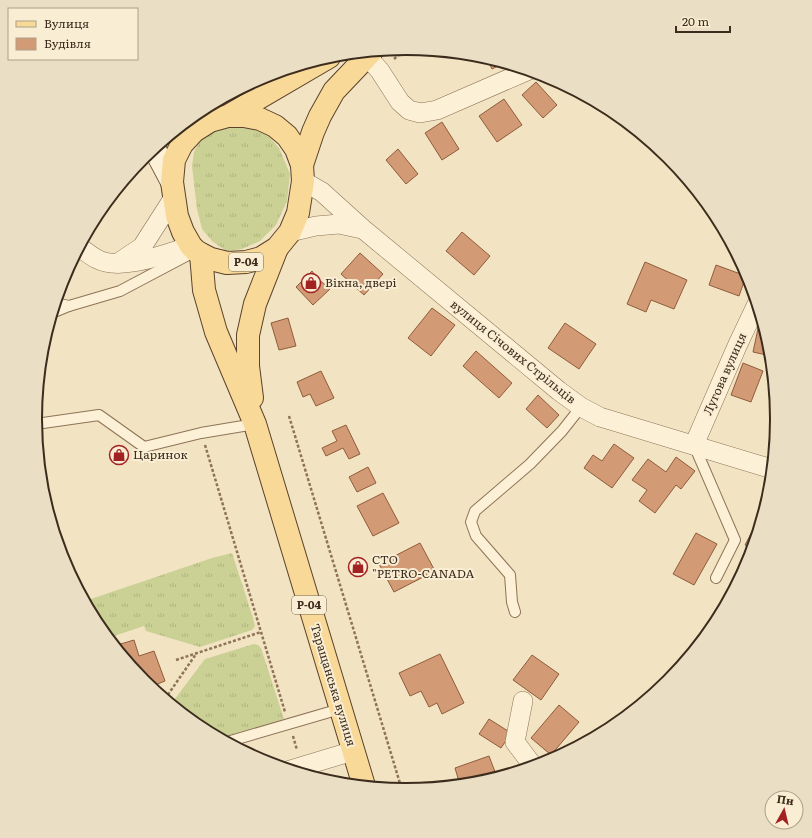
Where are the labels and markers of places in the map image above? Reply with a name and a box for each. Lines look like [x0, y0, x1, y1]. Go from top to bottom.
shop icon: Вікна, двері [300, 272, 322, 294]
place label: Вікна, двері [325, 273, 397, 291]
shop icon: Царинок [108, 444, 130, 466]
place label: Царинок [133, 445, 188, 463]
place label: СТО "PETRO-CANADA [372, 550, 474, 582]
shop icon: СТО "PETRO-CANADA [347, 556, 369, 578]

